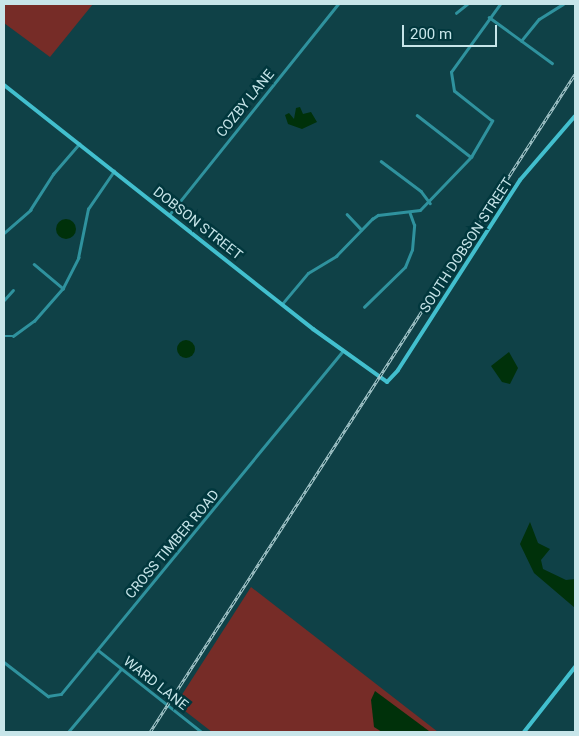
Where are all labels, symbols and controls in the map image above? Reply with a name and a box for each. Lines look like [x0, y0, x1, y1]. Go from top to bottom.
scale bar [404, 15, 499, 47]
text: 200 m [410, 25, 452, 43]
street label: COZBY LANE [213, 66, 277, 140]
street label: SOUTH DOBSON STREET [416, 174, 516, 316]
street label: DOBSON STREET [150, 183, 246, 263]
street label: CROSS TIMBER ROAD [122, 486, 222, 602]
street label: WARD LANE [120, 653, 192, 713]

